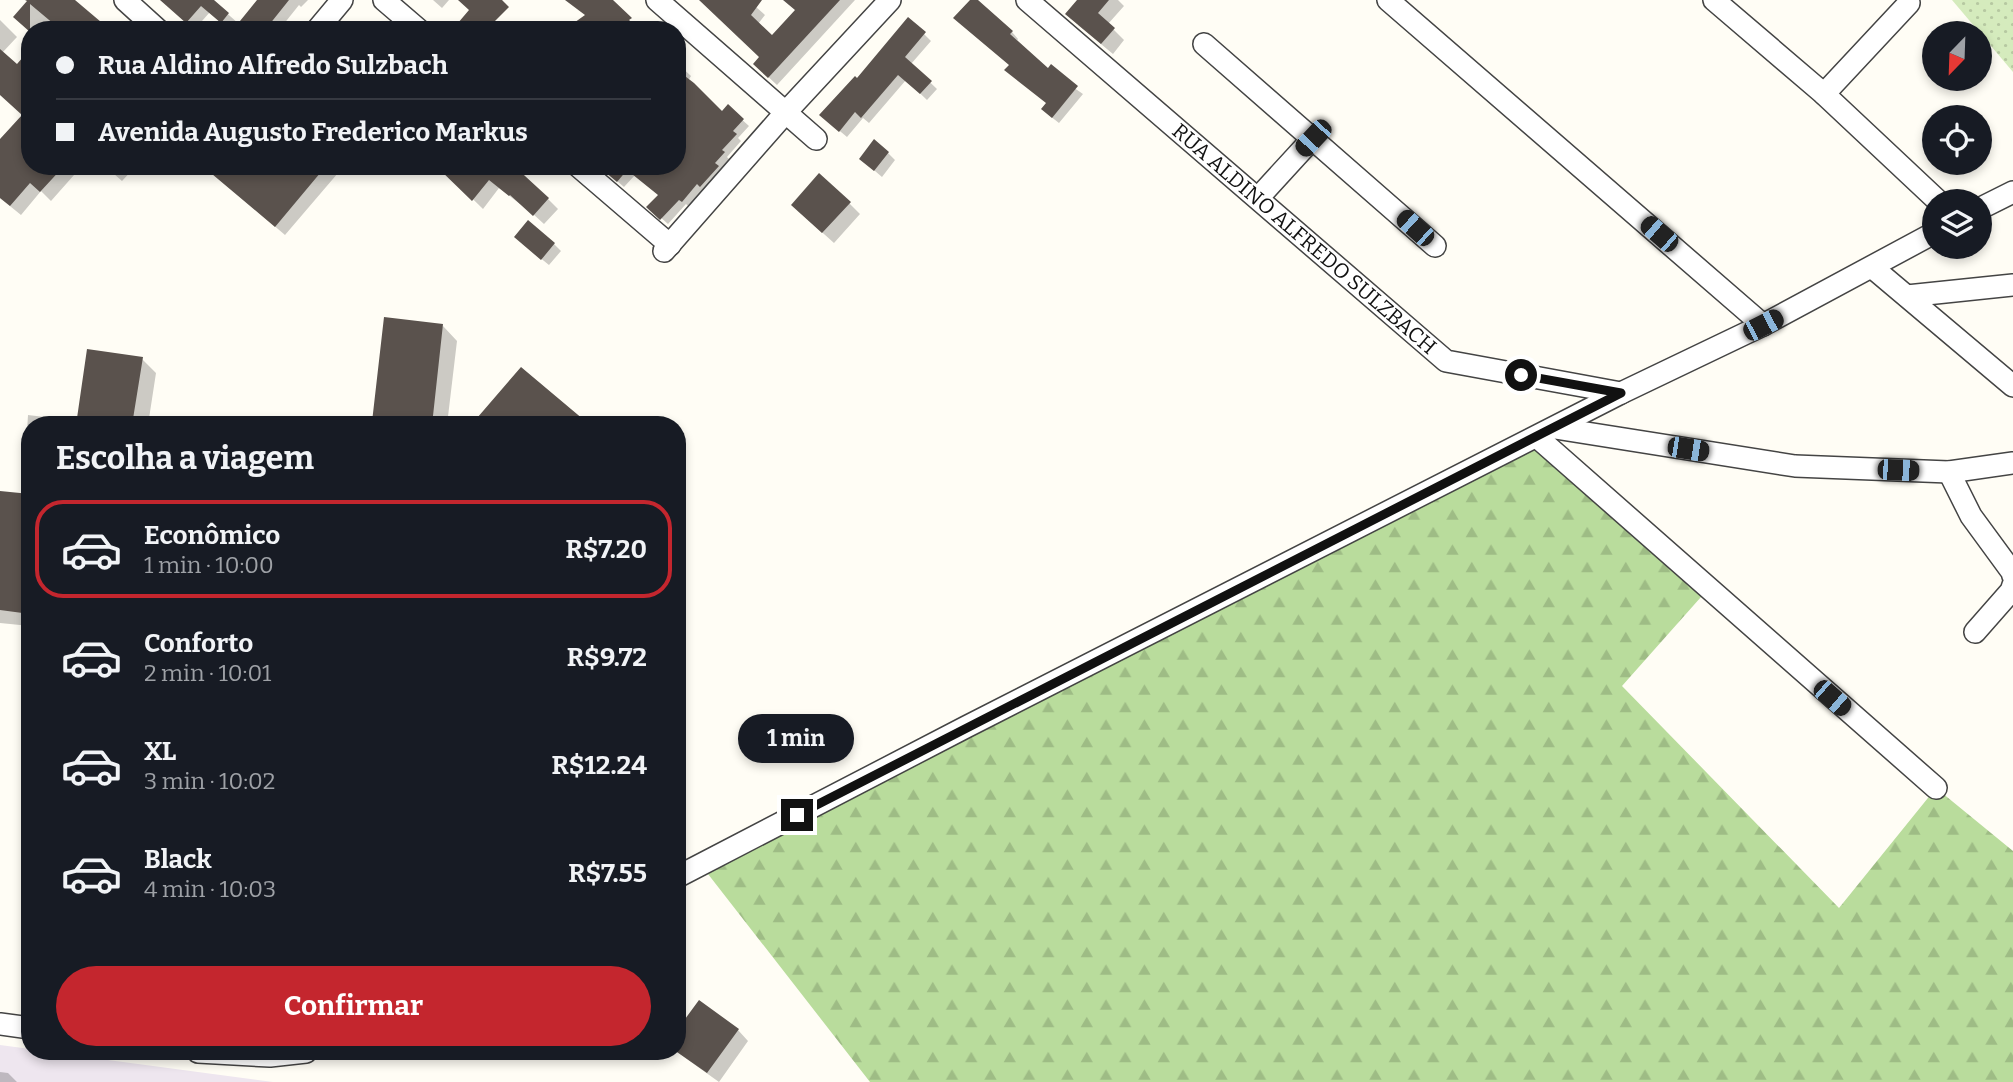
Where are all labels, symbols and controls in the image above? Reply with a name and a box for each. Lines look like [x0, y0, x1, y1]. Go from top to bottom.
north arrow [1922, 21, 1992, 91]
map controls [1922, 21, 1992, 259]
text: Rua Aldino Alfredo Sulzbach [98, 50, 448, 81]
button: locate [1922, 105, 1992, 175]
car [1291, 115, 1336, 161]
text: Avenida Augusto Frederico Markus [98, 117, 528, 148]
street label: RUA ALDINO ALFREDO SULZBACH [1167, 118, 1442, 360]
button: layers [1922, 189, 1992, 259]
car [1393, 206, 1438, 250]
car [1637, 212, 1682, 256]
car [1740, 306, 1787, 344]
route start [1505, 359, 1537, 391]
car [1666, 435, 1711, 463]
text: Escolha a viagem [56, 439, 314, 477]
car [1877, 459, 1920, 481]
icon: car [60, 518, 123, 581]
text: Econômico [144, 520, 280, 551]
text: R$7.20 [565, 534, 647, 565]
text: 1 min · 10:00 [144, 551, 274, 579]
icon: car [60, 626, 123, 689]
text: Conforto [144, 628, 253, 659]
text: R$9.72 [567, 642, 647, 673]
text: 2 min · 10:01 [144, 659, 271, 687]
car [1810, 676, 1855, 720]
callout: 1 min [739, 714, 855, 762]
text: 1 min [767, 724, 825, 752]
icon: car [60, 734, 123, 797]
text: XL [144, 736, 176, 767]
text: R$12.24 [552, 750, 647, 781]
text: 3 min · 10:02 [144, 767, 275, 795]
route end [781, 799, 813, 831]
icon: car [60, 842, 123, 905]
text: Black [144, 844, 212, 875]
text: R$7.55 [568, 858, 647, 889]
text: 4 min · 10:03 [144, 875, 276, 903]
button: Confirmar [56, 966, 651, 1046]

